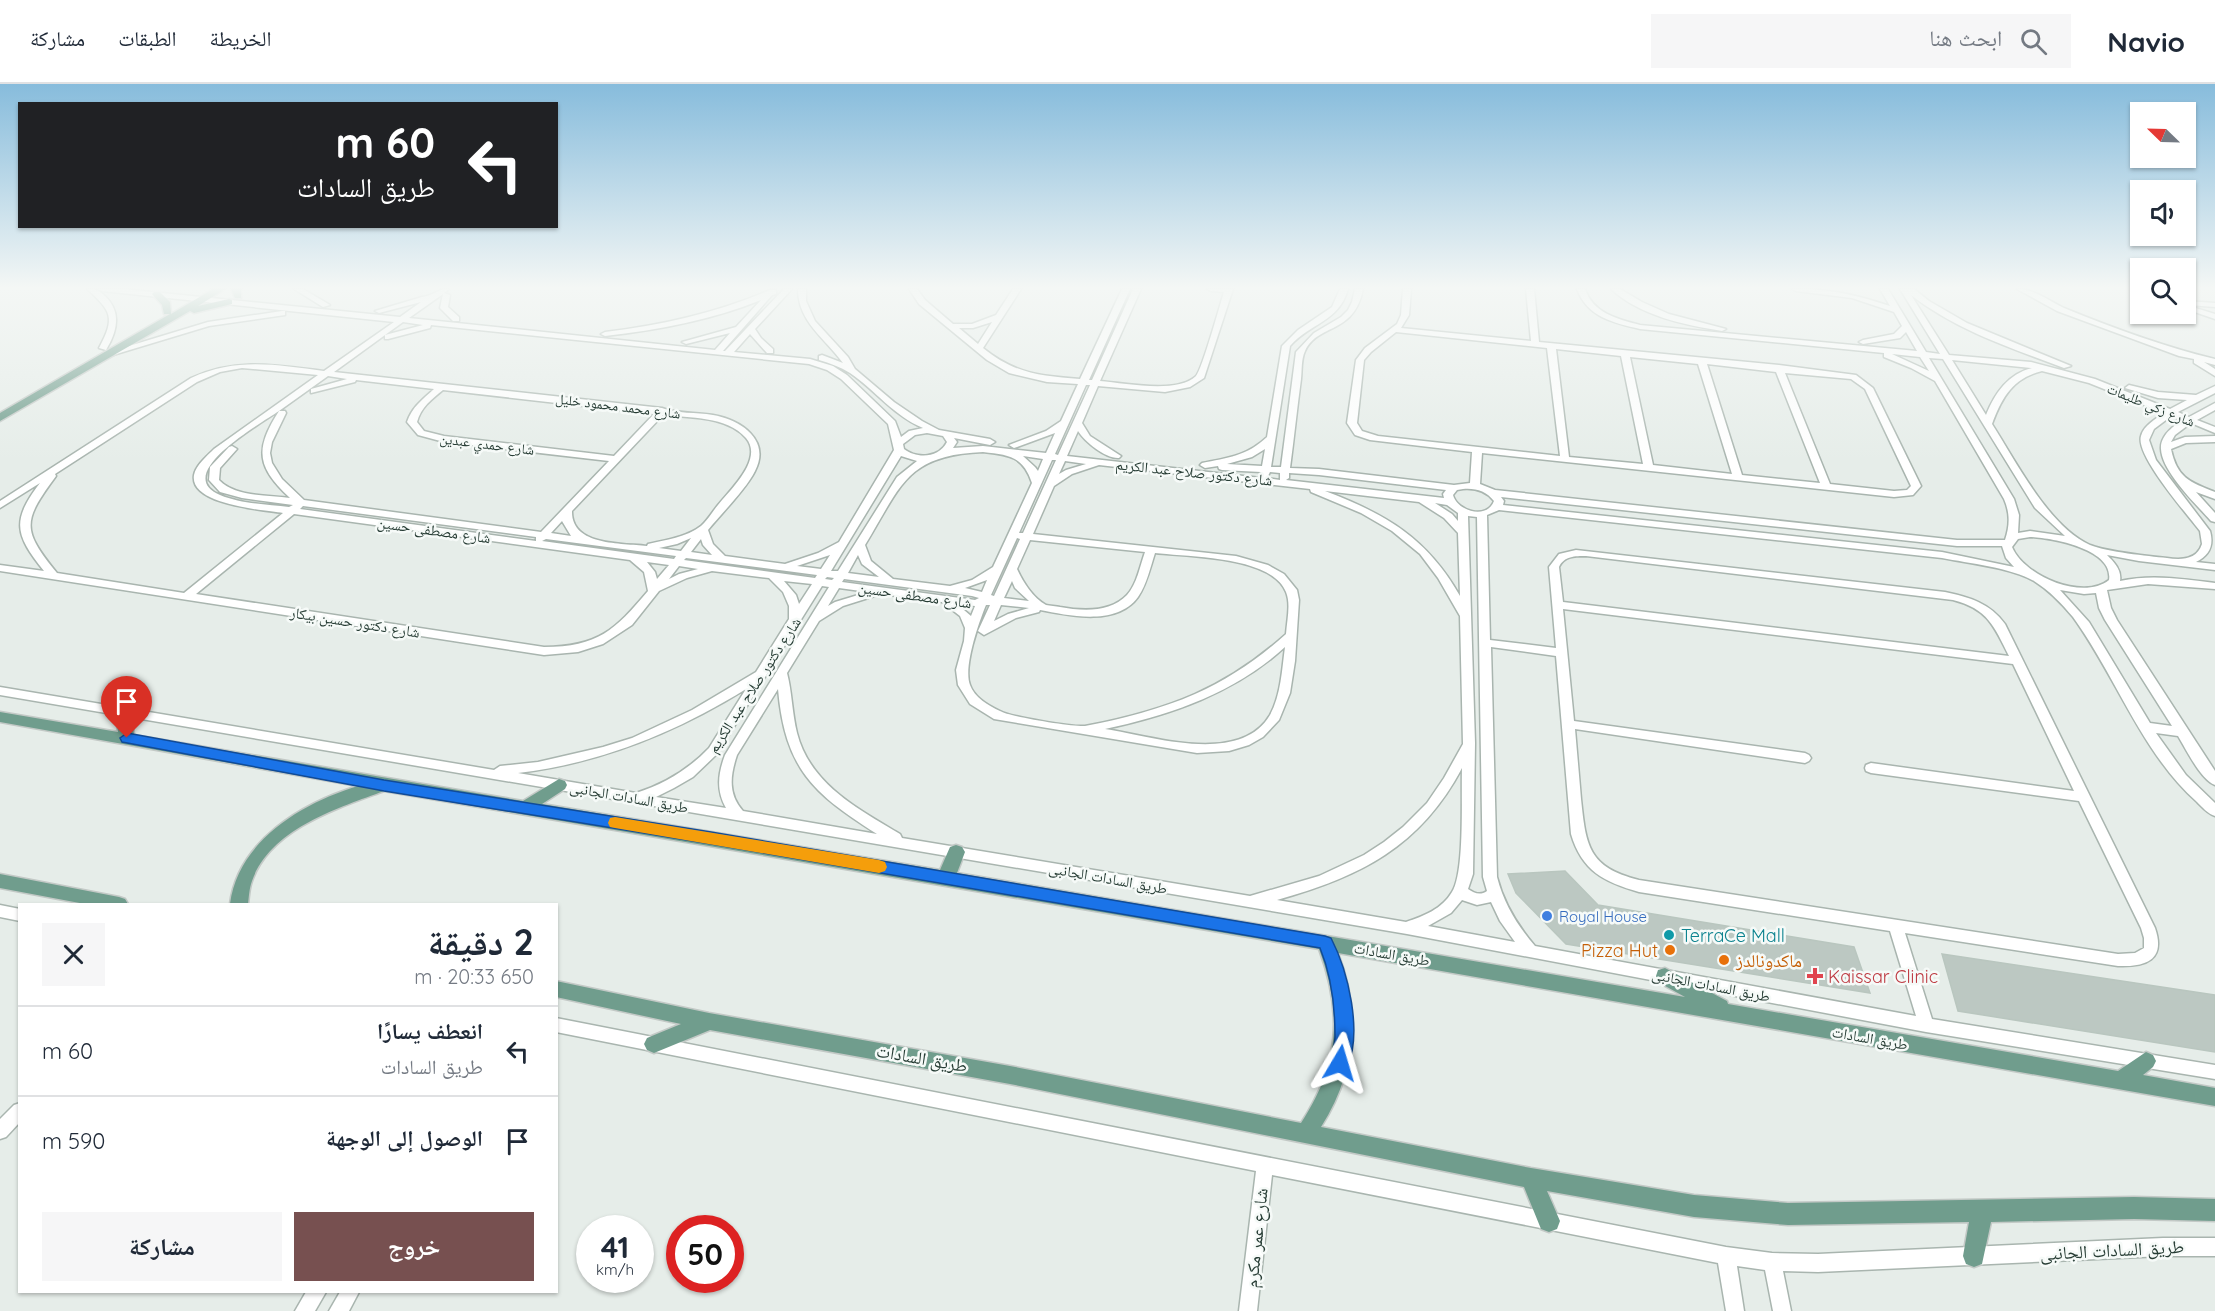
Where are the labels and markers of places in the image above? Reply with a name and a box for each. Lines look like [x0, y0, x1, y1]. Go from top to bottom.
pin [101, 676, 152, 738]
place label: Royal House [1559, 907, 1647, 926]
marker: Royal House [1540, 909, 1554, 923]
place label: TerraCe Mall [1681, 924, 1785, 947]
marker: TerraCe Mall [1662, 928, 1676, 942]
place label: Pizza Hut [1581, 939, 1658, 962]
marker: Pizza Hut [1663, 943, 1677, 957]
place label: ماكدونالدز [1735, 949, 1802, 972]
marker: ماكدونالدز [1717, 953, 1731, 967]
place label: Kaissar Clinic [1828, 965, 1938, 988]
marker: Kaissar Clinic [1806, 967, 1824, 985]

